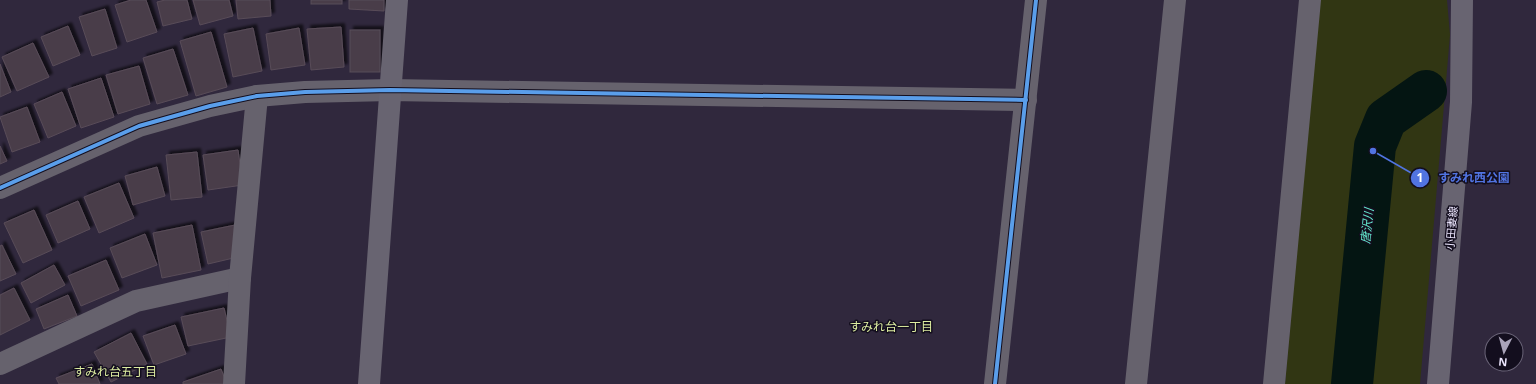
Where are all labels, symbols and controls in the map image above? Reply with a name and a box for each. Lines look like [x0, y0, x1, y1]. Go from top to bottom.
callout: すみれ西公園 [1410, 166, 1518, 190]
text: 1 [1417, 169, 1423, 186]
text: すみれ西公園 [1438, 169, 1510, 186]
water label: 唐沢川 [1357, 205, 1378, 245]
street label: 小田妻線 [1442, 205, 1460, 251]
district label: すみれ台一丁目 [849, 318, 933, 335]
north arrow [1484, 332, 1524, 372]
text: N [1498, 355, 1508, 370]
district label: すみれ台五丁目 [73, 363, 157, 380]

